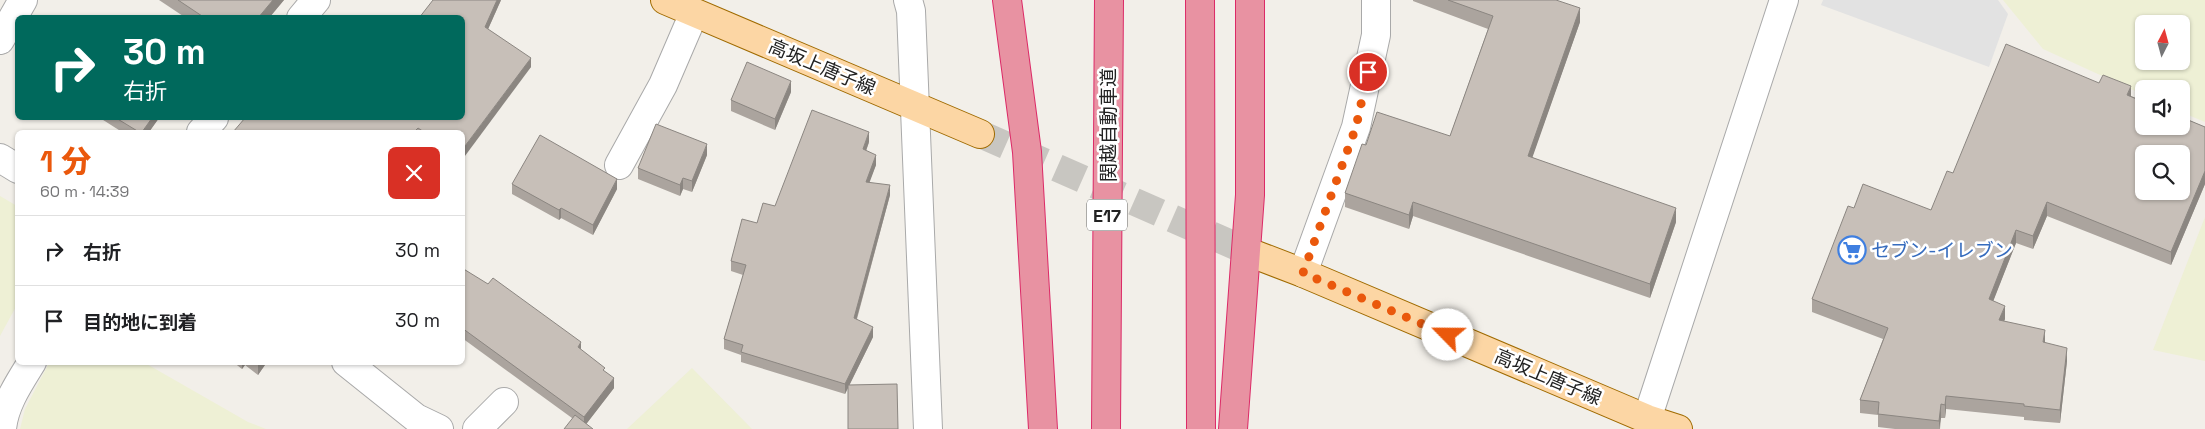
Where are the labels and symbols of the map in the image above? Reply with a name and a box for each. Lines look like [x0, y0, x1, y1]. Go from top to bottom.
north arrow [2135, 15, 2190, 70]
street label: 高坂上唐子線 [765, 33, 879, 101]
pin [1347, 51, 1389, 93]
street label: 関越自動車道 [1096, 68, 1121, 182]
road number: E17 [1087, 200, 1127, 230]
supermarket icon: セブン-イレブン [1837, 235, 1867, 265]
place label: セブン-イレブン [1871, 238, 2013, 263]
position arrow [1421, 308, 1473, 360]
street label: 高坂上唐子線 [1491, 343, 1605, 411]

